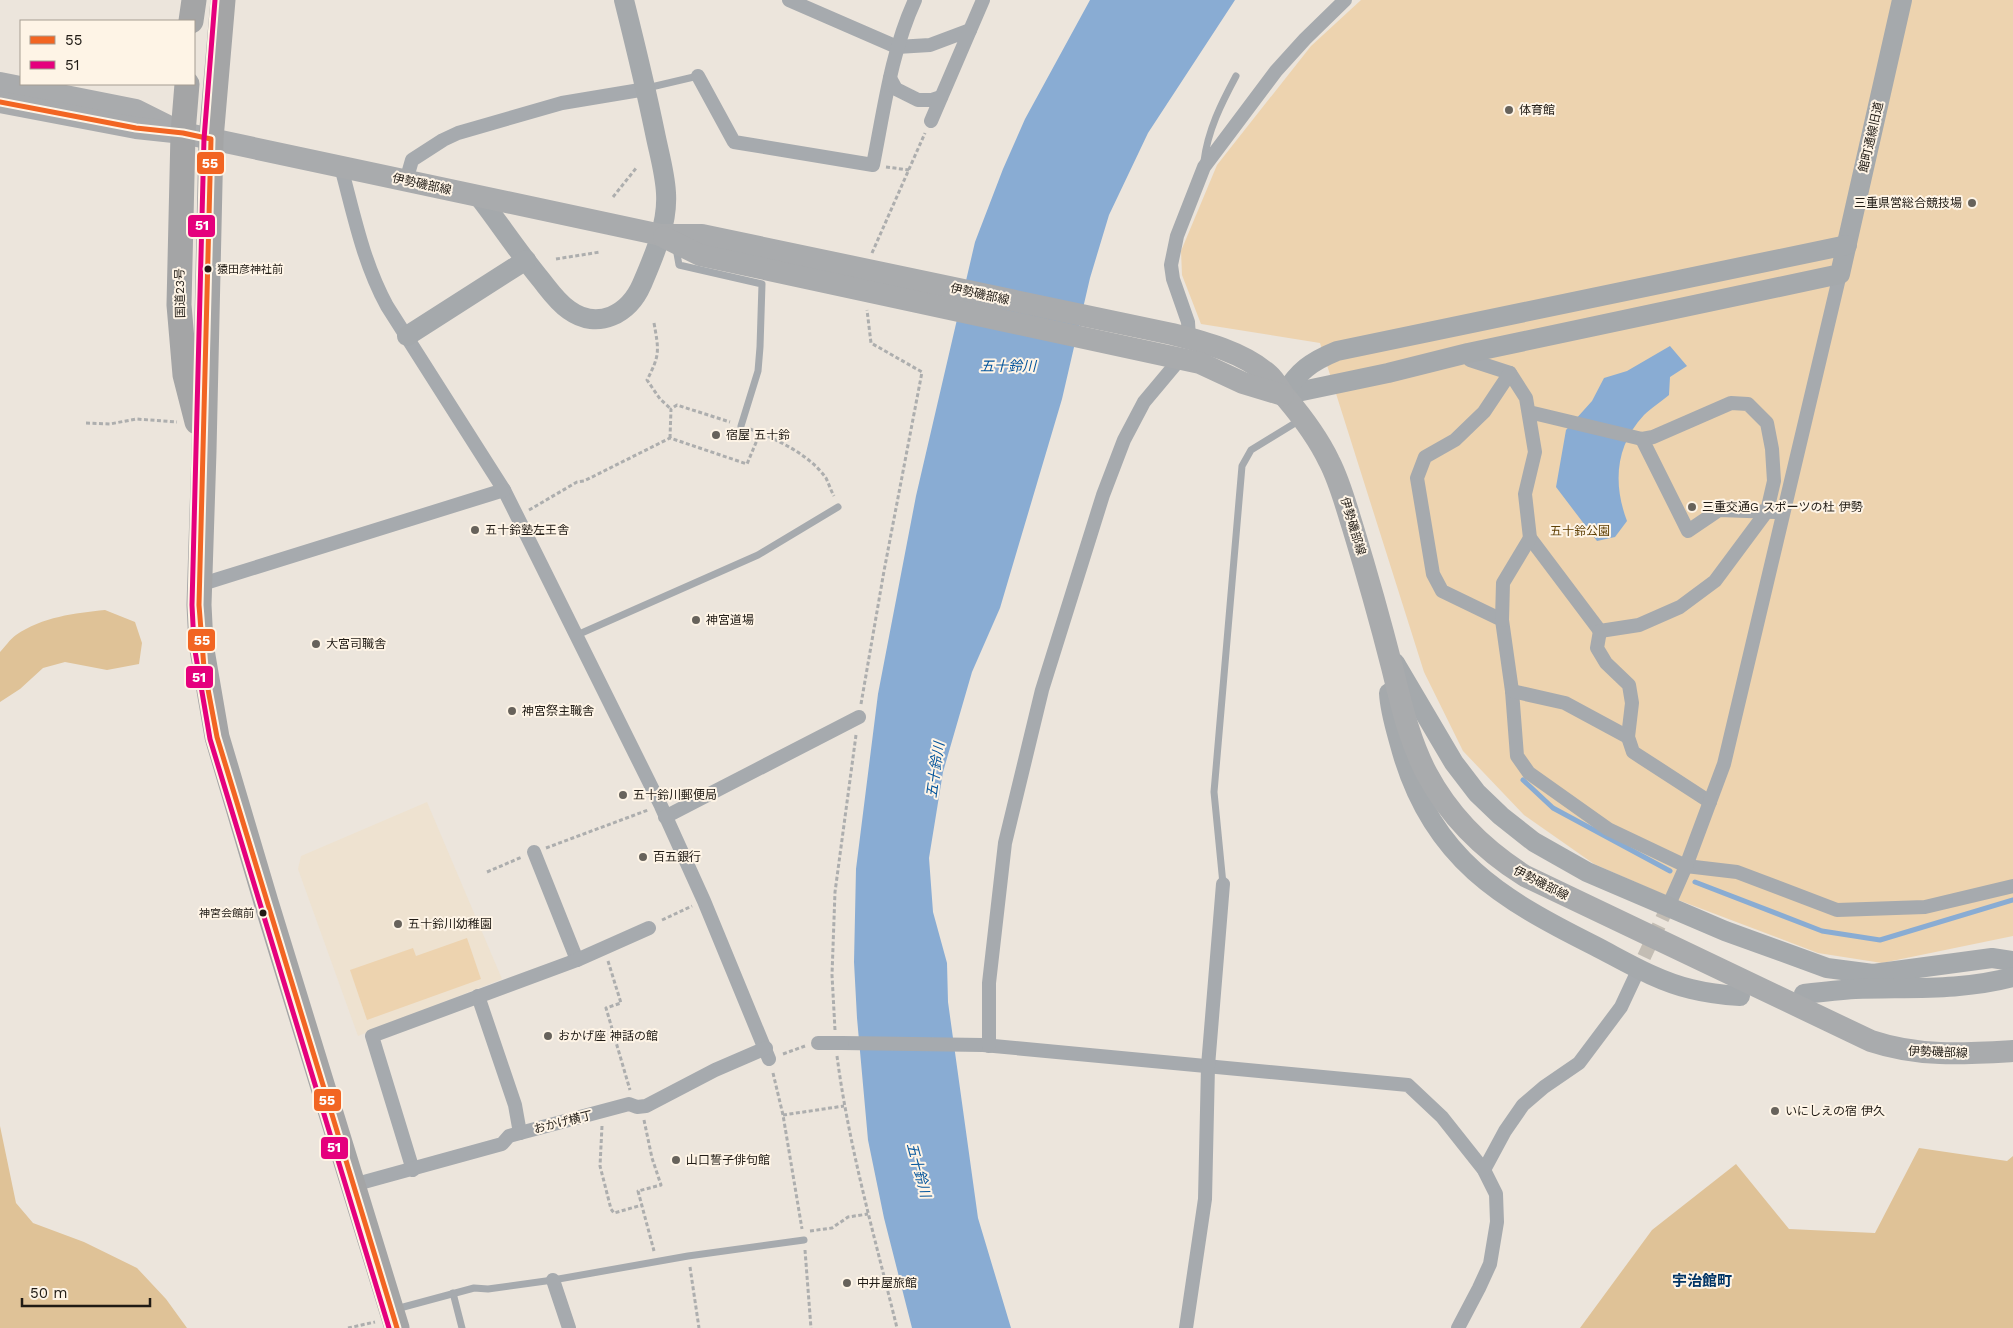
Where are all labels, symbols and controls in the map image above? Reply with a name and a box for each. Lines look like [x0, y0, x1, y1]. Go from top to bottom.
legend [20, 20, 195, 85]
text: 55 [65, 31, 82, 49]
text: 51 [65, 56, 80, 74]
street label: 館町通線旧道 [1856, 100, 1886, 174]
place label: 体育館 [1519, 103, 1555, 117]
marker: 体育館 [1503, 104, 1515, 116]
line badge: 55 [196, 151, 225, 175]
text: 55 [202, 155, 218, 171]
street label: 伊勢磯部線 [391, 171, 453, 197]
place label: 三重県営総合競技場 [1854, 196, 1962, 210]
marker: 三重県営総合競技場 [1966, 197, 1978, 209]
line badge: 51 [187, 214, 216, 238]
text: 51 [195, 217, 209, 233]
place label: 猿田彦神社前 [217, 263, 283, 276]
marker: 猿田彦神社前 [203, 264, 213, 274]
street label: 国道23号 [173, 268, 187, 318]
street label: 伊勢磯部線 [949, 281, 1011, 307]
water label: 五十鈴川 [980, 358, 1038, 374]
place label: 宿屋 五十鈴 [726, 428, 790, 442]
marker: 宿屋 五十鈴 [710, 429, 722, 441]
street label: 伊勢磯部線 [1338, 495, 1368, 557]
place label: 三重交通G スポーツの杜 伊勢 [1702, 500, 1863, 514]
marker: 三重交通G スポーツの杜 伊勢 [1686, 501, 1698, 513]
place label: 五十鈴塾左王舎 [485, 523, 569, 537]
marker: 五十鈴塾左王舎 [469, 524, 481, 536]
park label: 五十鈴公園 [1550, 524, 1610, 538]
place label: 神宮道場 [706, 613, 754, 627]
marker: 神宮道場 [690, 614, 702, 626]
line badge: 55 [187, 628, 216, 652]
text: 55 [194, 632, 210, 648]
place label: 大宮司職舎 [326, 637, 386, 651]
marker: 大宮司職舎 [310, 638, 322, 650]
line badge: 51 [185, 665, 214, 689]
text: 51 [192, 669, 206, 685]
place label: 神宮祭主職舎 [522, 704, 594, 718]
marker: 神宮祭主職舎 [506, 705, 518, 717]
water label: 五十鈴川 [923, 739, 947, 799]
place label: 五十鈴川郵便局 [633, 788, 717, 802]
marker: 五十鈴川郵便局 [617, 789, 629, 801]
place label: 百五銀行 [653, 850, 701, 864]
marker: 百五銀行 [637, 851, 649, 863]
street label: 伊勢磯部線 [1511, 863, 1571, 903]
place label: 神宮会館前 [199, 907, 254, 920]
marker: 神宮会館前 [258, 908, 268, 918]
place label: 五十鈴川幼稚園 [408, 917, 492, 931]
marker: 五十鈴川幼稚園 [392, 918, 404, 930]
place label: おかげ座 神話の館 [558, 1029, 658, 1043]
marker: おかげ座 神話の館 [542, 1030, 554, 1042]
street label: 伊勢磯部線 [1908, 1044, 1968, 1060]
line badge: 55 [313, 1088, 342, 1112]
text: 55 [319, 1092, 335, 1108]
place label: いにしえの宿 伊久 [1785, 1104, 1885, 1118]
marker: いにしえの宿 伊久 [1769, 1105, 1781, 1117]
street label: おかげ横丁 [532, 1108, 594, 1136]
line badge: 51 [320, 1136, 349, 1160]
text: 51 [327, 1139, 341, 1155]
water label: 五十鈴川 [904, 1141, 934, 1201]
place label: 山口誓子俳句館 [686, 1153, 770, 1167]
marker: 山口誓子俳句館 [670, 1154, 682, 1166]
district label: 宇治館町 [1672, 1272, 1732, 1290]
scale bar [22, 1276, 150, 1308]
place label: 中井屋旅館 [857, 1276, 917, 1290]
marker: 中井屋旅館 [841, 1277, 853, 1289]
text: 50 m [30, 1284, 67, 1302]

